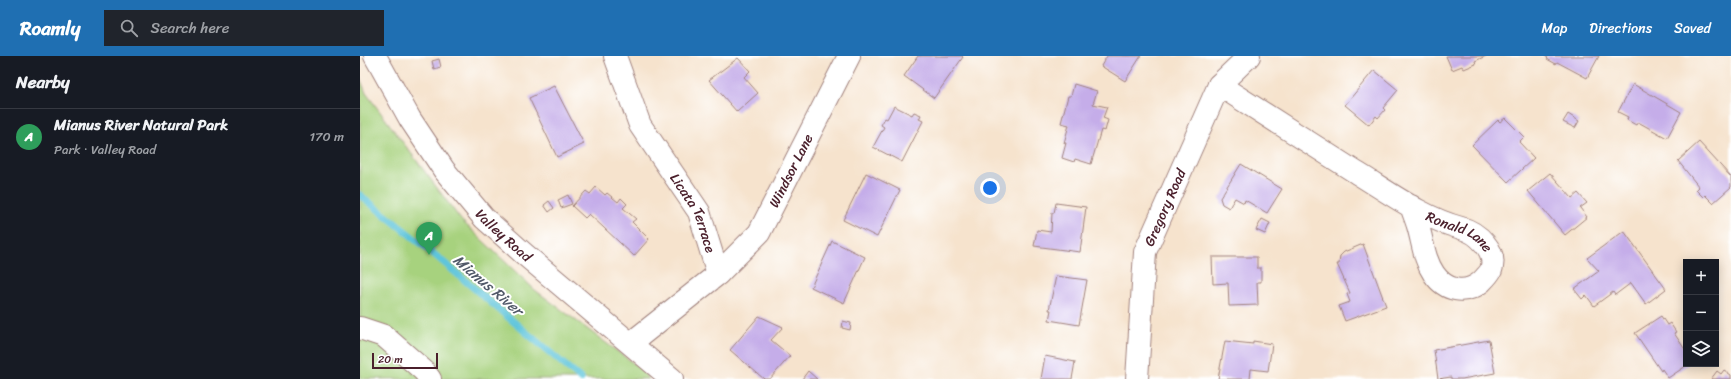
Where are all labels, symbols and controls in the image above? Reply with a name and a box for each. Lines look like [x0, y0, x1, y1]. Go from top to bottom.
search box [104, 10, 384, 46]
text: Roamly [20, 12, 80, 45]
text: Search here [150, 15, 229, 41]
text: Map [1541, 16, 1567, 41]
text: Directions [1589, 16, 1652, 41]
text: Saved [1674, 16, 1711, 41]
icon: search [118, 17, 140, 39]
text: Nearby [16, 67, 70, 97]
text: Mianus River Natural Park [54, 112, 228, 138]
text: A [25, 125, 33, 148]
text: 170 m [309, 125, 344, 148]
street label: Windsor Lane [762, 129, 820, 212]
text: Park · Valley Road [54, 138, 156, 161]
street label: Gregory Road [1137, 163, 1194, 250]
street label: Licata Terrace [663, 168, 723, 256]
your location [980, 178, 1000, 198]
street label: Valley Road [468, 203, 539, 270]
street label: Ronald Lane [1421, 204, 1500, 257]
pin: A [416, 222, 442, 255]
water label: Mianus River [447, 248, 531, 324]
map controls [1683, 259, 1719, 367]
button: + [1683, 259, 1719, 295]
button: − [1683, 295, 1719, 331]
button: layers [1683, 331, 1719, 367]
text: 20 m [378, 350, 403, 369]
scale bar [372, 351, 438, 370]

